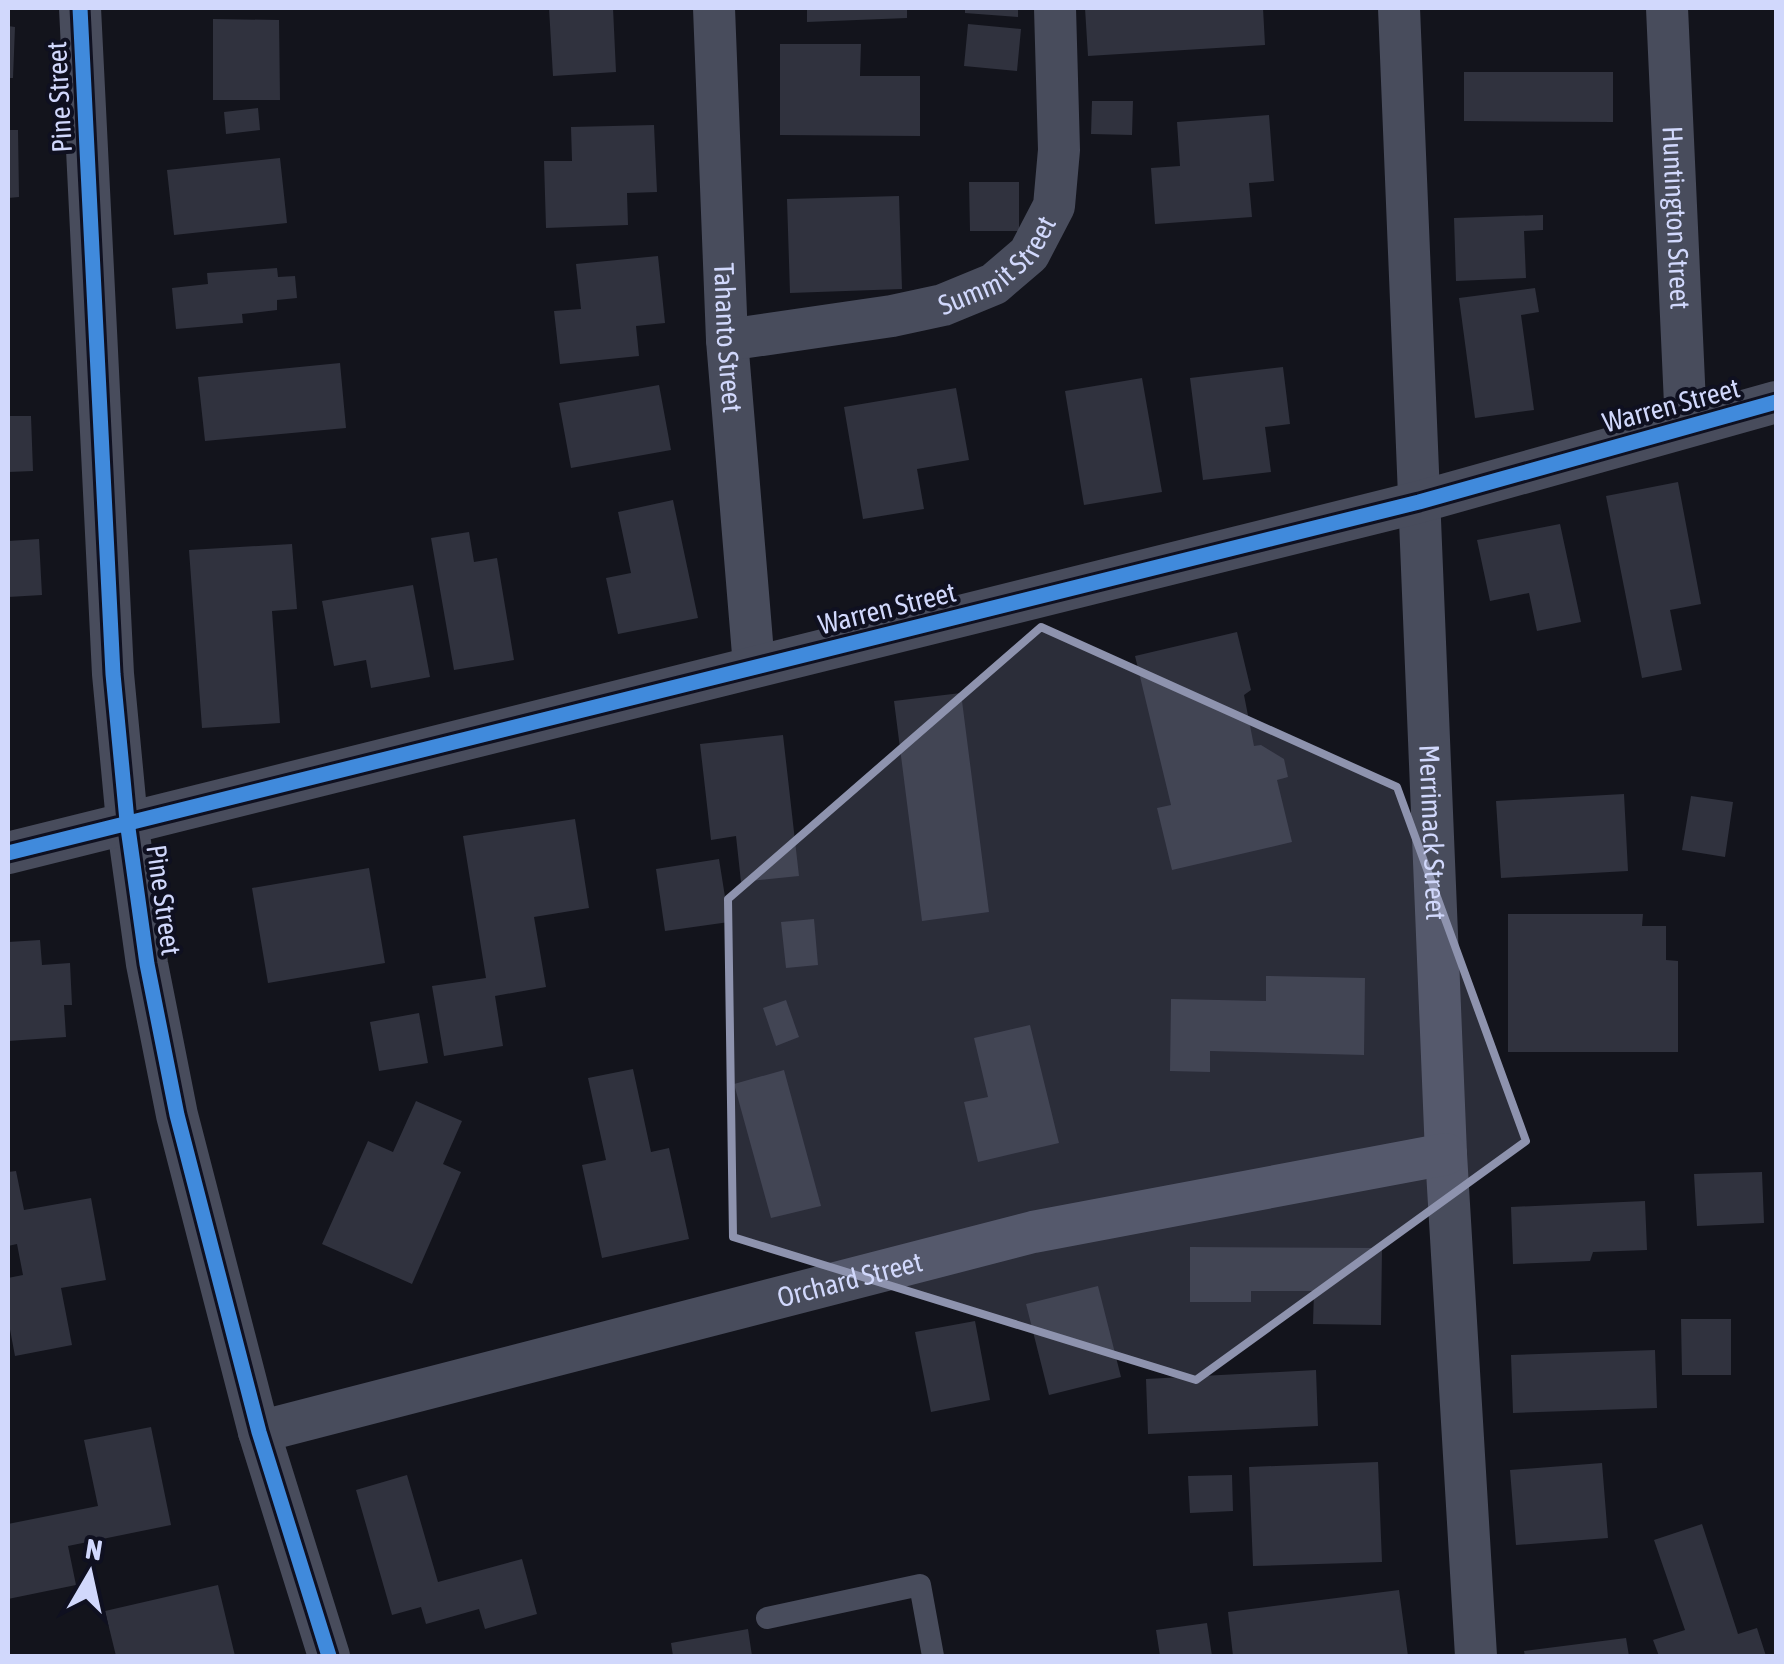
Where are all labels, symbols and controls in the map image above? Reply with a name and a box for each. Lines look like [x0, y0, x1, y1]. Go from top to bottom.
street label: Pine Street [40, 41, 78, 153]
street label: Huntington Street [1656, 125, 1697, 310]
street label: Summit Street [934, 211, 1062, 321]
street label: Tahanto Street [708, 262, 749, 414]
street label: Warren Street [1599, 371, 1743, 439]
street label: Warren Street [815, 575, 959, 641]
street label: Merrimack Street [1413, 744, 1452, 921]
street label: Pine Street [140, 843, 188, 957]
street label: Orchard Street [774, 1245, 925, 1313]
north arrow [40, 1524, 140, 1624]
text: N [83, 1532, 105, 1566]

